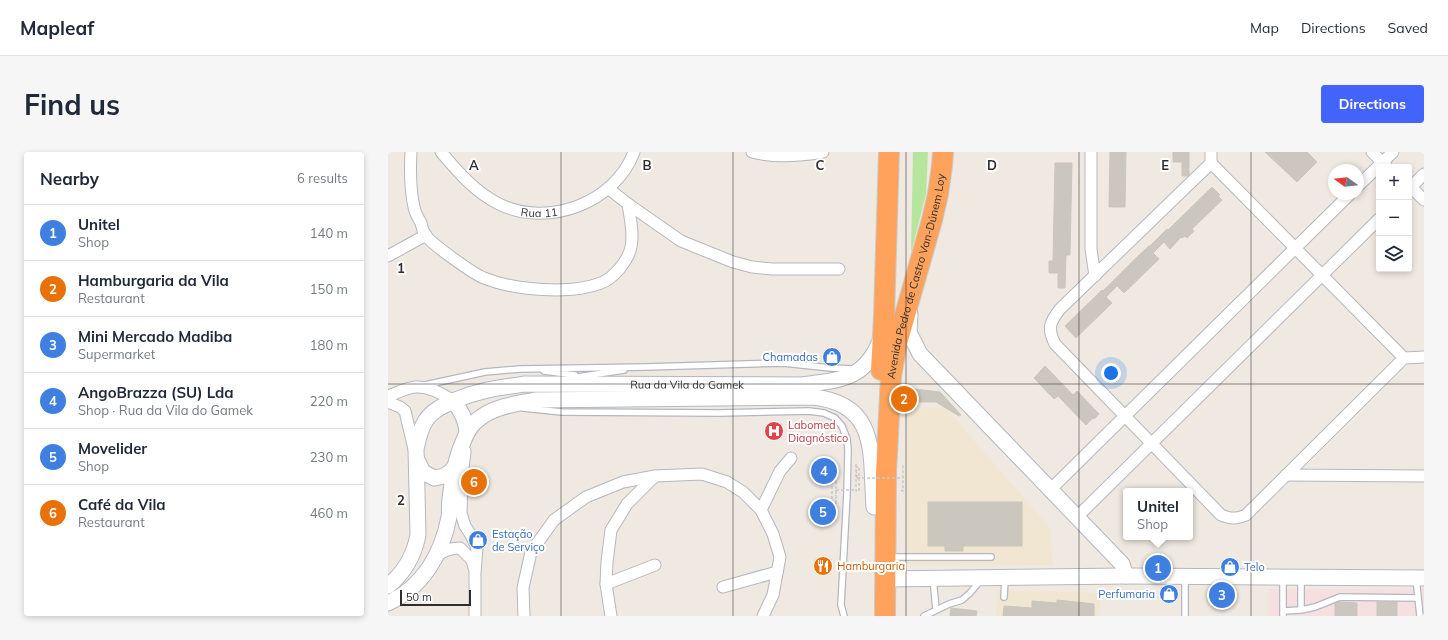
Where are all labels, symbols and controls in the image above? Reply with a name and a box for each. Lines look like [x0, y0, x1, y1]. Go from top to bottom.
text: Mapleaf [20, 16, 94, 40]
text: Map [1250, 19, 1279, 37]
text: Directions [1301, 19, 1366, 37]
text: Saved [1388, 19, 1428, 37]
button: Directions [1321, 85, 1424, 123]
text: Find us [24, 87, 120, 122]
text: A [469, 157, 479, 173]
text: B [643, 157, 652, 173]
text: C [816, 157, 825, 173]
text: D [987, 157, 997, 173]
text: E [1161, 157, 1169, 173]
north arrow [1328, 164, 1364, 200]
map controls [1376, 164, 1412, 272]
button: + [1376, 164, 1412, 200]
text: Nearby [40, 168, 99, 189]
text: 6 results [297, 170, 348, 186]
street label: Avenida Pedro de Castro Van-Dúnem Loy [884, 173, 948, 380]
button: − [1376, 200, 1412, 236]
street label: Rua 11 [520, 205, 558, 220]
text: Unitel [78, 215, 120, 234]
text: 1 [49, 225, 57, 241]
text: 140 m [310, 225, 348, 241]
text: Shop [78, 234, 109, 250]
button: layers [1376, 236, 1412, 272]
text: 1 [397, 260, 405, 276]
text: Hamburgaria da Vila [78, 271, 229, 290]
text: 2 [49, 281, 57, 297]
text: 150 m [310, 281, 348, 297]
text: Restaurant [78, 290, 145, 306]
text: Mini Mercado Madiba [78, 327, 232, 346]
text: 3 [49, 337, 57, 353]
text: 180 m [310, 337, 348, 353]
text: Supermarket [78, 346, 155, 362]
shop icon: Chamadas [821, 346, 843, 368]
place label: Chamadas [763, 350, 818, 364]
your location [1101, 363, 1121, 383]
street label: Rua da Vila do Gamek [630, 377, 744, 392]
text: AngoBrazza (SU) Lda [78, 383, 234, 402]
pin: 2 [891, 384, 917, 414]
text: 4 [49, 393, 57, 409]
text: 220 m [310, 393, 348, 409]
text: Shop · Rua da Vila do Gamek [78, 402, 253, 418]
place label: Labomed Diagnóstico [788, 418, 848, 445]
hospital icon: Labomed Diagnóstico [763, 420, 785, 442]
text: Movelider [78, 439, 147, 458]
text: 5 [49, 449, 57, 465]
text: 230 m [310, 449, 348, 465]
pin: 4 [811, 456, 837, 486]
text: Shop [78, 458, 109, 474]
pin: 6 [461, 467, 487, 497]
popup [1123, 488, 1193, 540]
text: 2 [397, 492, 405, 508]
text: Café da Vila [78, 495, 166, 514]
pin: 5 [810, 497, 836, 527]
text: Unitel [1137, 497, 1179, 516]
text: 6 [49, 505, 57, 521]
text: 460 m [310, 505, 348, 521]
text: Restaurant [78, 514, 145, 530]
text: Shop [1137, 516, 1168, 532]
place label: Estação de Serviço [492, 527, 545, 554]
shop icon: Estação de Serviço [467, 529, 489, 551]
pin: 1 [1145, 553, 1171, 583]
restaurant icon: Hamburgaria [812, 555, 834, 577]
shop icon: Telo [1219, 556, 1241, 578]
place label: Hamburgaria [837, 559, 905, 573]
place label: Telo [1244, 560, 1265, 574]
pin: 3 [1209, 580, 1235, 610]
shop icon: Perfumaria [1158, 583, 1180, 605]
place label: Perfumaria [1098, 587, 1155, 601]
scale bar [400, 588, 471, 607]
text: 50 m [406, 590, 432, 604]

